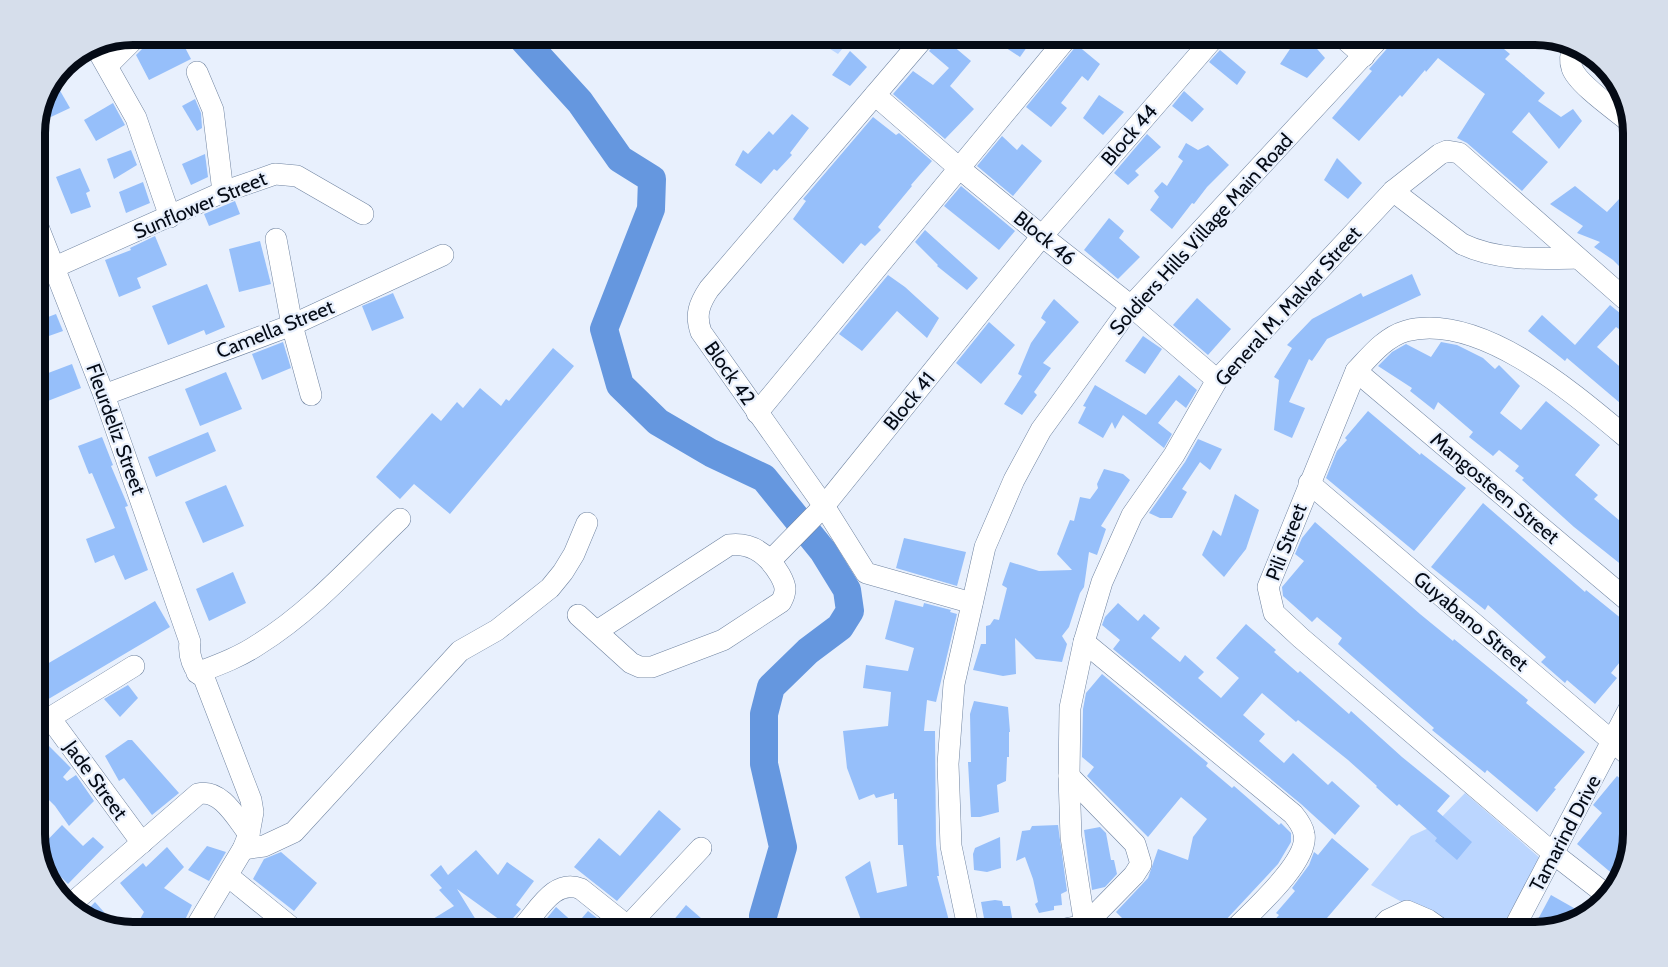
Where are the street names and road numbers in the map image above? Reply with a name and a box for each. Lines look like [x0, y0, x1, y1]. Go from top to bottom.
street label: Block 44 [1096, 99, 1162, 170]
street label: Soldiers Hills Village Main Road [1104, 128, 1298, 340]
street label: Sunflower Street [130, 166, 270, 244]
street label: Block 46 [1009, 206, 1081, 270]
street label: General M. Malvar Street [1210, 221, 1366, 391]
street label: Camella Street [213, 294, 338, 363]
street label: Block 42 [700, 337, 760, 409]
street label: Fleurdeliz Street [81, 360, 151, 498]
street label: Block 41 [878, 367, 940, 435]
street label: Mangosteen Street [1426, 427, 1564, 549]
street label: Pili Street [1260, 500, 1312, 584]
street label: Guyabano Street [1409, 566, 1533, 676]
street label: Jade Street [59, 735, 133, 824]
street label: Tamarind Drive [1524, 771, 1606, 895]

